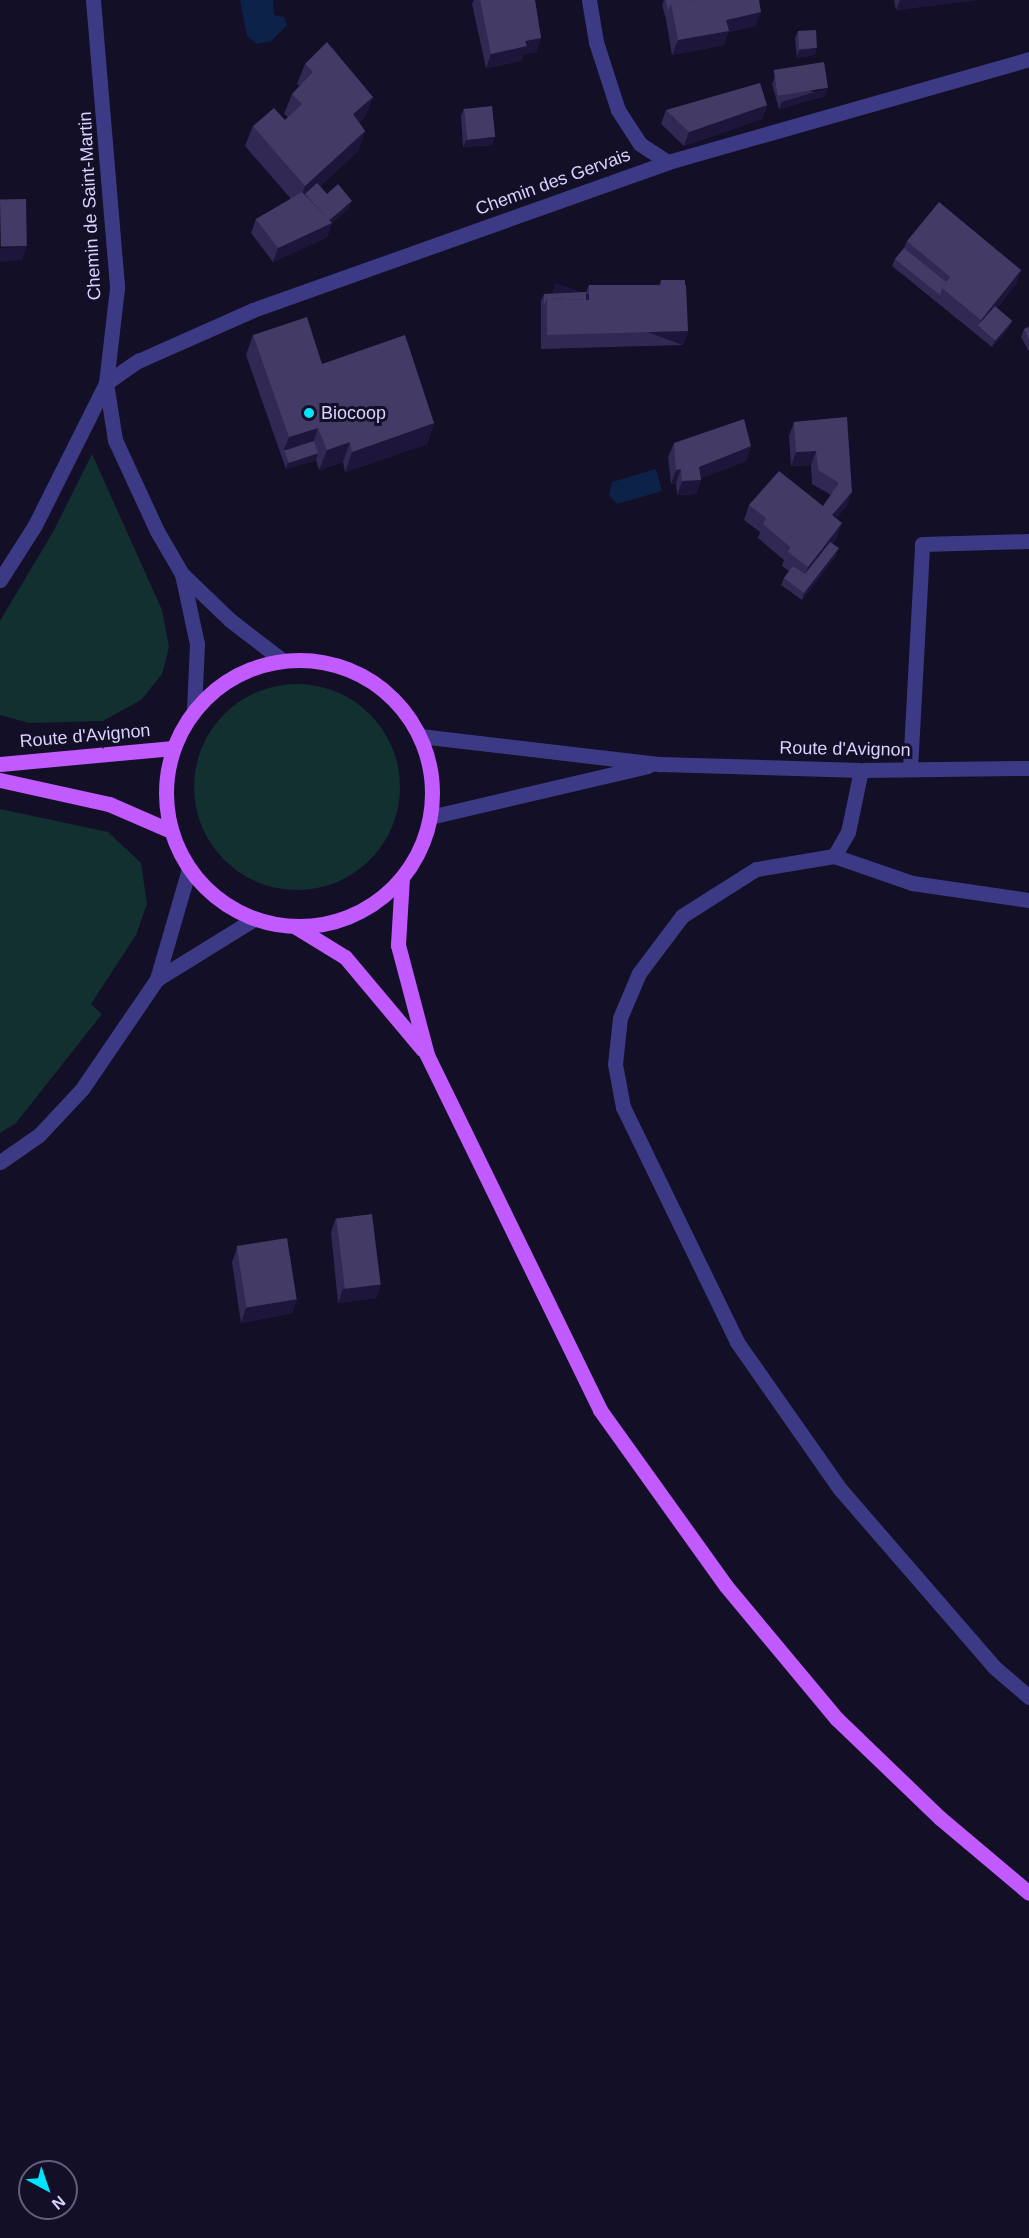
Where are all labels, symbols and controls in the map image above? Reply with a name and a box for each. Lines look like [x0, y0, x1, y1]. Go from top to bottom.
street label: Chemin de Saint-Martin [74, 111, 106, 301]
street label: Chemin des Gervais [473, 144, 633, 220]
place label: Biocoop [321, 402, 386, 424]
marker: Biocoop [302, 406, 316, 420]
street label: Route d'Avignon [19, 720, 151, 752]
street label: Route d'Avignon [779, 737, 911, 761]
north arrow [18, 2160, 78, 2220]
text: N [49, 2192, 68, 2213]

